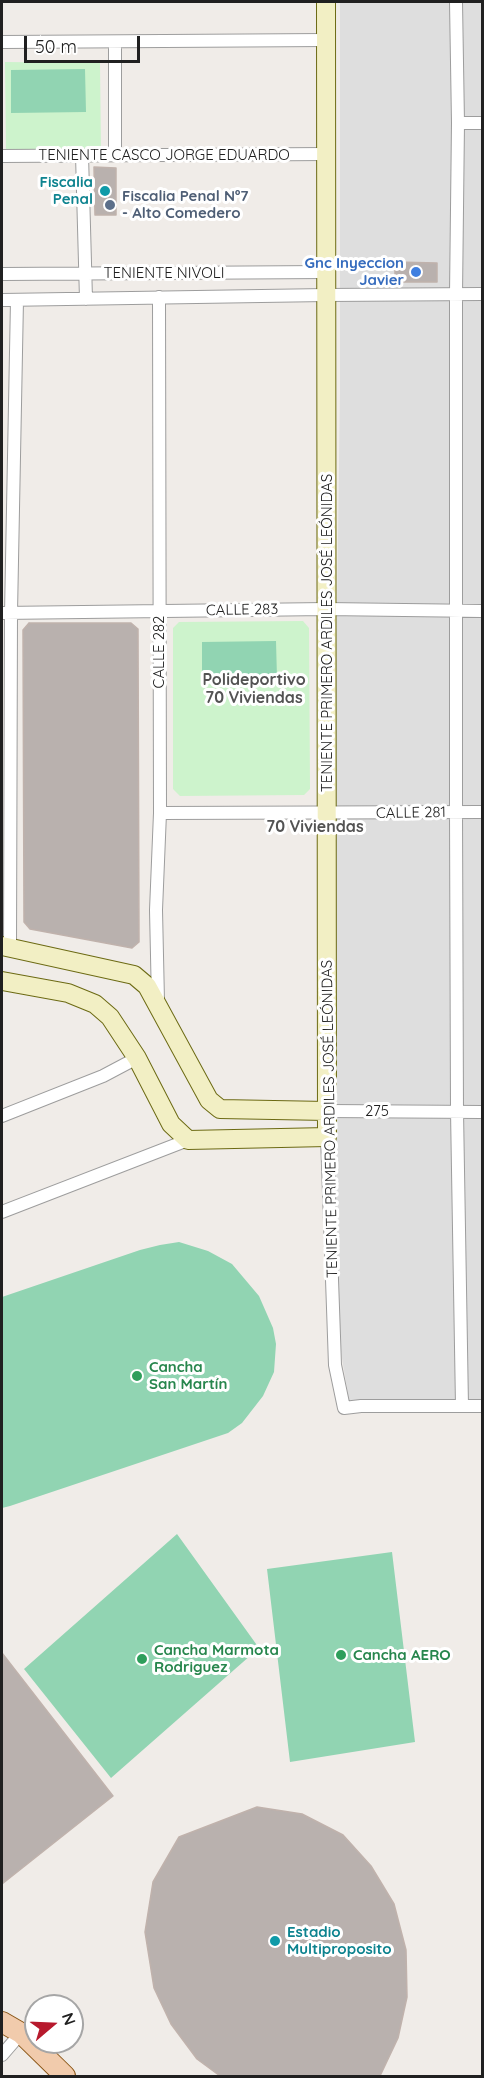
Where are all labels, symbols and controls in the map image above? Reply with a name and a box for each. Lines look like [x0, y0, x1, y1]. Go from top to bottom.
scale bar [27, 24, 142, 62]
text: 50 m [35, 35, 77, 58]
street label: TENIENTE CASCO JORGE EDUARDO [38, 146, 290, 164]
place label: Fiscalia Penal [40, 173, 93, 208]
marker: Fiscalia Penal [98, 184, 112, 198]
place label: Fiscalia Penal Nº7 - Alto Comedero [122, 187, 248, 222]
marker: Fiscalia Penal Nº7 - Alto Comedero [103, 198, 117, 212]
place label: Gnc Inyeccion Javier [305, 254, 404, 289]
street label: TENIENTE NIVOLI [103, 264, 225, 282]
marker: Gnc Inyeccion Javier [409, 265, 423, 279]
street label: TENIENTE PRIMERO ARDILES JOSÉ LEÓNIDAS [318, 474, 336, 792]
street label: CALLE 283 [206, 600, 278, 620]
street label: CALLE 282 [150, 616, 168, 688]
district label: Polideportivo 70 Viviendas [202, 670, 306, 708]
street label: CALLE 281 [376, 803, 446, 823]
district label: 70 Viviendas [266, 817, 364, 837]
street label: TENIENTE PRIMERO ARDILES JOSÉ LEÓNIDAS [318, 960, 342, 1278]
street label: 275 [365, 1102, 389, 1120]
place label: Cancha San Martín [149, 1358, 227, 1393]
marker: Cancha San Martín [130, 1369, 144, 1383]
place label: Cancha Marmota Rodriguez [154, 1641, 279, 1676]
place label: Cancha AERO [353, 1646, 451, 1664]
marker: Cancha AERO [334, 1648, 348, 1662]
marker: Cancha Marmota Rodriguez [135, 1652, 149, 1666]
place label: Estadio Multiproposito [287, 1923, 392, 1958]
marker: Estadio Multiproposito [268, 1934, 282, 1948]
north arrow [24, 1994, 84, 2054]
text: N [58, 2010, 80, 2028]

